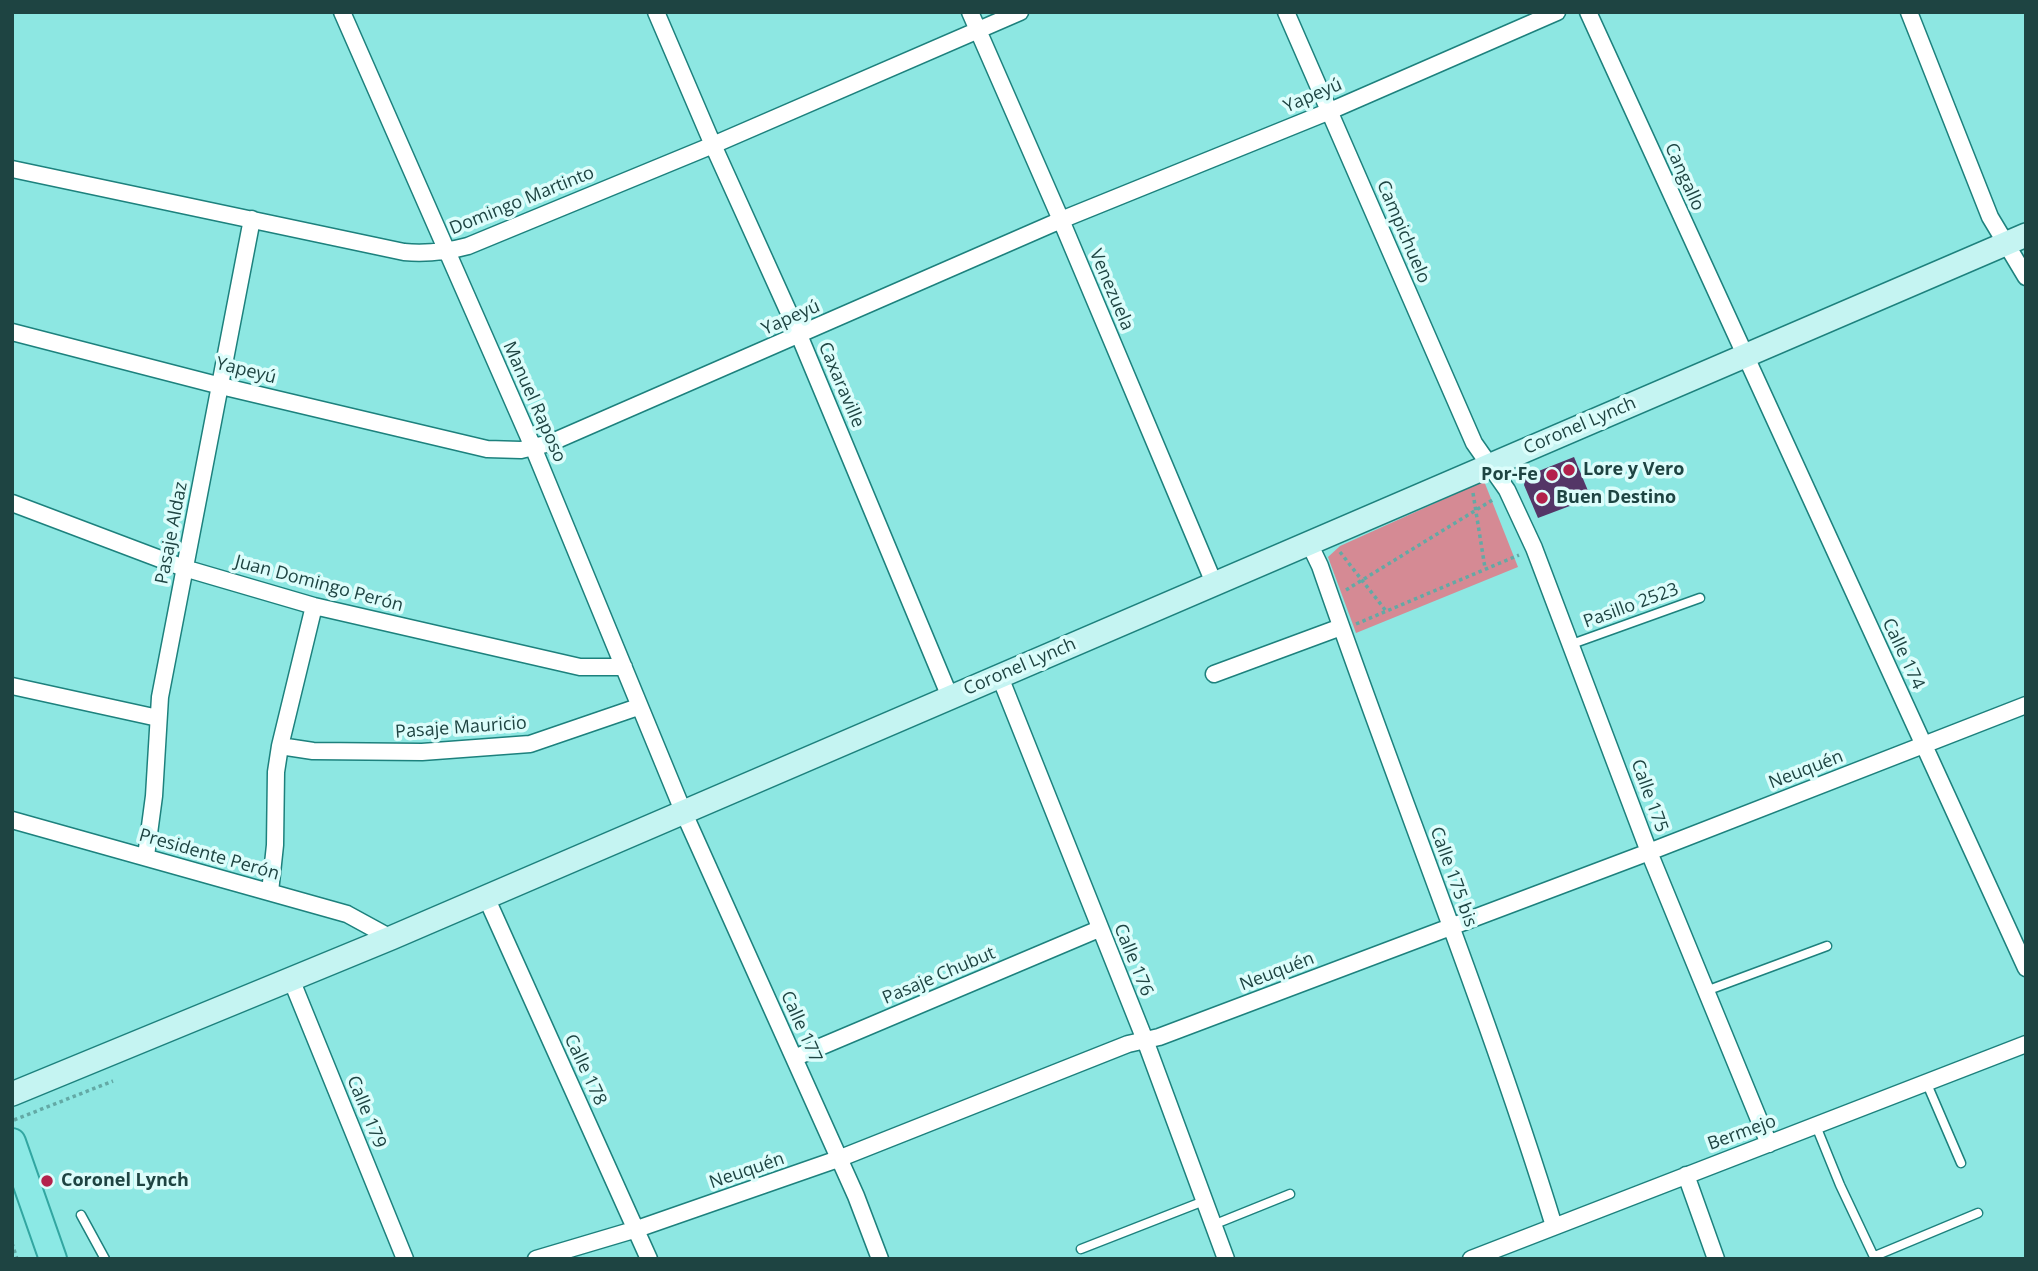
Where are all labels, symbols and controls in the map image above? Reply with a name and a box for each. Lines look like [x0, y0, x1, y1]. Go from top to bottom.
street label: Yapeyú [1281, 74, 1345, 118]
street label: Cangallo [1659, 140, 1709, 214]
street label: Domingo Martinto [446, 162, 598, 240]
street label: Campichuelo [1372, 177, 1434, 287]
street label: Venezuela [1084, 246, 1138, 334]
street label: Yapeyú [759, 296, 823, 340]
street label: Manuel Raposo [498, 338, 570, 466]
street label: Caxaraville [813, 339, 869, 431]
street label: Yapeyú [214, 353, 278, 389]
street label: Coronel Lynch [1521, 393, 1639, 459]
place label: Lore y Vero [1583, 459, 1684, 481]
marker: Lore y Vero [1561, 462, 1577, 478]
place label: Por-Fe [1481, 464, 1538, 486]
marker: Por-Fe [1544, 467, 1560, 483]
street label: Pasaje Aldaz [151, 480, 193, 586]
place label: Buen Destino [1556, 487, 1676, 509]
marker: Buen Destino [1534, 490, 1550, 506]
street label: Juan Domingo Perón [233, 551, 405, 617]
street label: Pasillo 2523 [1580, 579, 1682, 633]
street label: Calle 174 [1877, 615, 1929, 693]
street label: Coronel Lynch [961, 634, 1079, 700]
street label: Pasaje Mauricio [394, 713, 528, 743]
street label: Neuquén [1766, 746, 1846, 794]
street label: Calle 175 [1626, 757, 1672, 835]
street label: Calle 175 bis [1425, 824, 1481, 930]
street label: Presidente Perón [136, 825, 282, 885]
street label: Calle 176 [1109, 921, 1157, 999]
street label: Pasaje Chubut [879, 942, 999, 1010]
street label: Neuquén [1237, 948, 1317, 996]
street label: Calle 177 [776, 988, 826, 1066]
street label: Calle 178 [559, 1031, 611, 1109]
street label: Calle 179 [342, 1073, 390, 1151]
street label: Bermejo [1705, 1111, 1779, 1155]
street label: Neuquén [707, 1148, 787, 1194]
place label: Coronel Lynch [61, 1170, 189, 1192]
marker: Coronel Lynch [39, 1173, 55, 1189]

